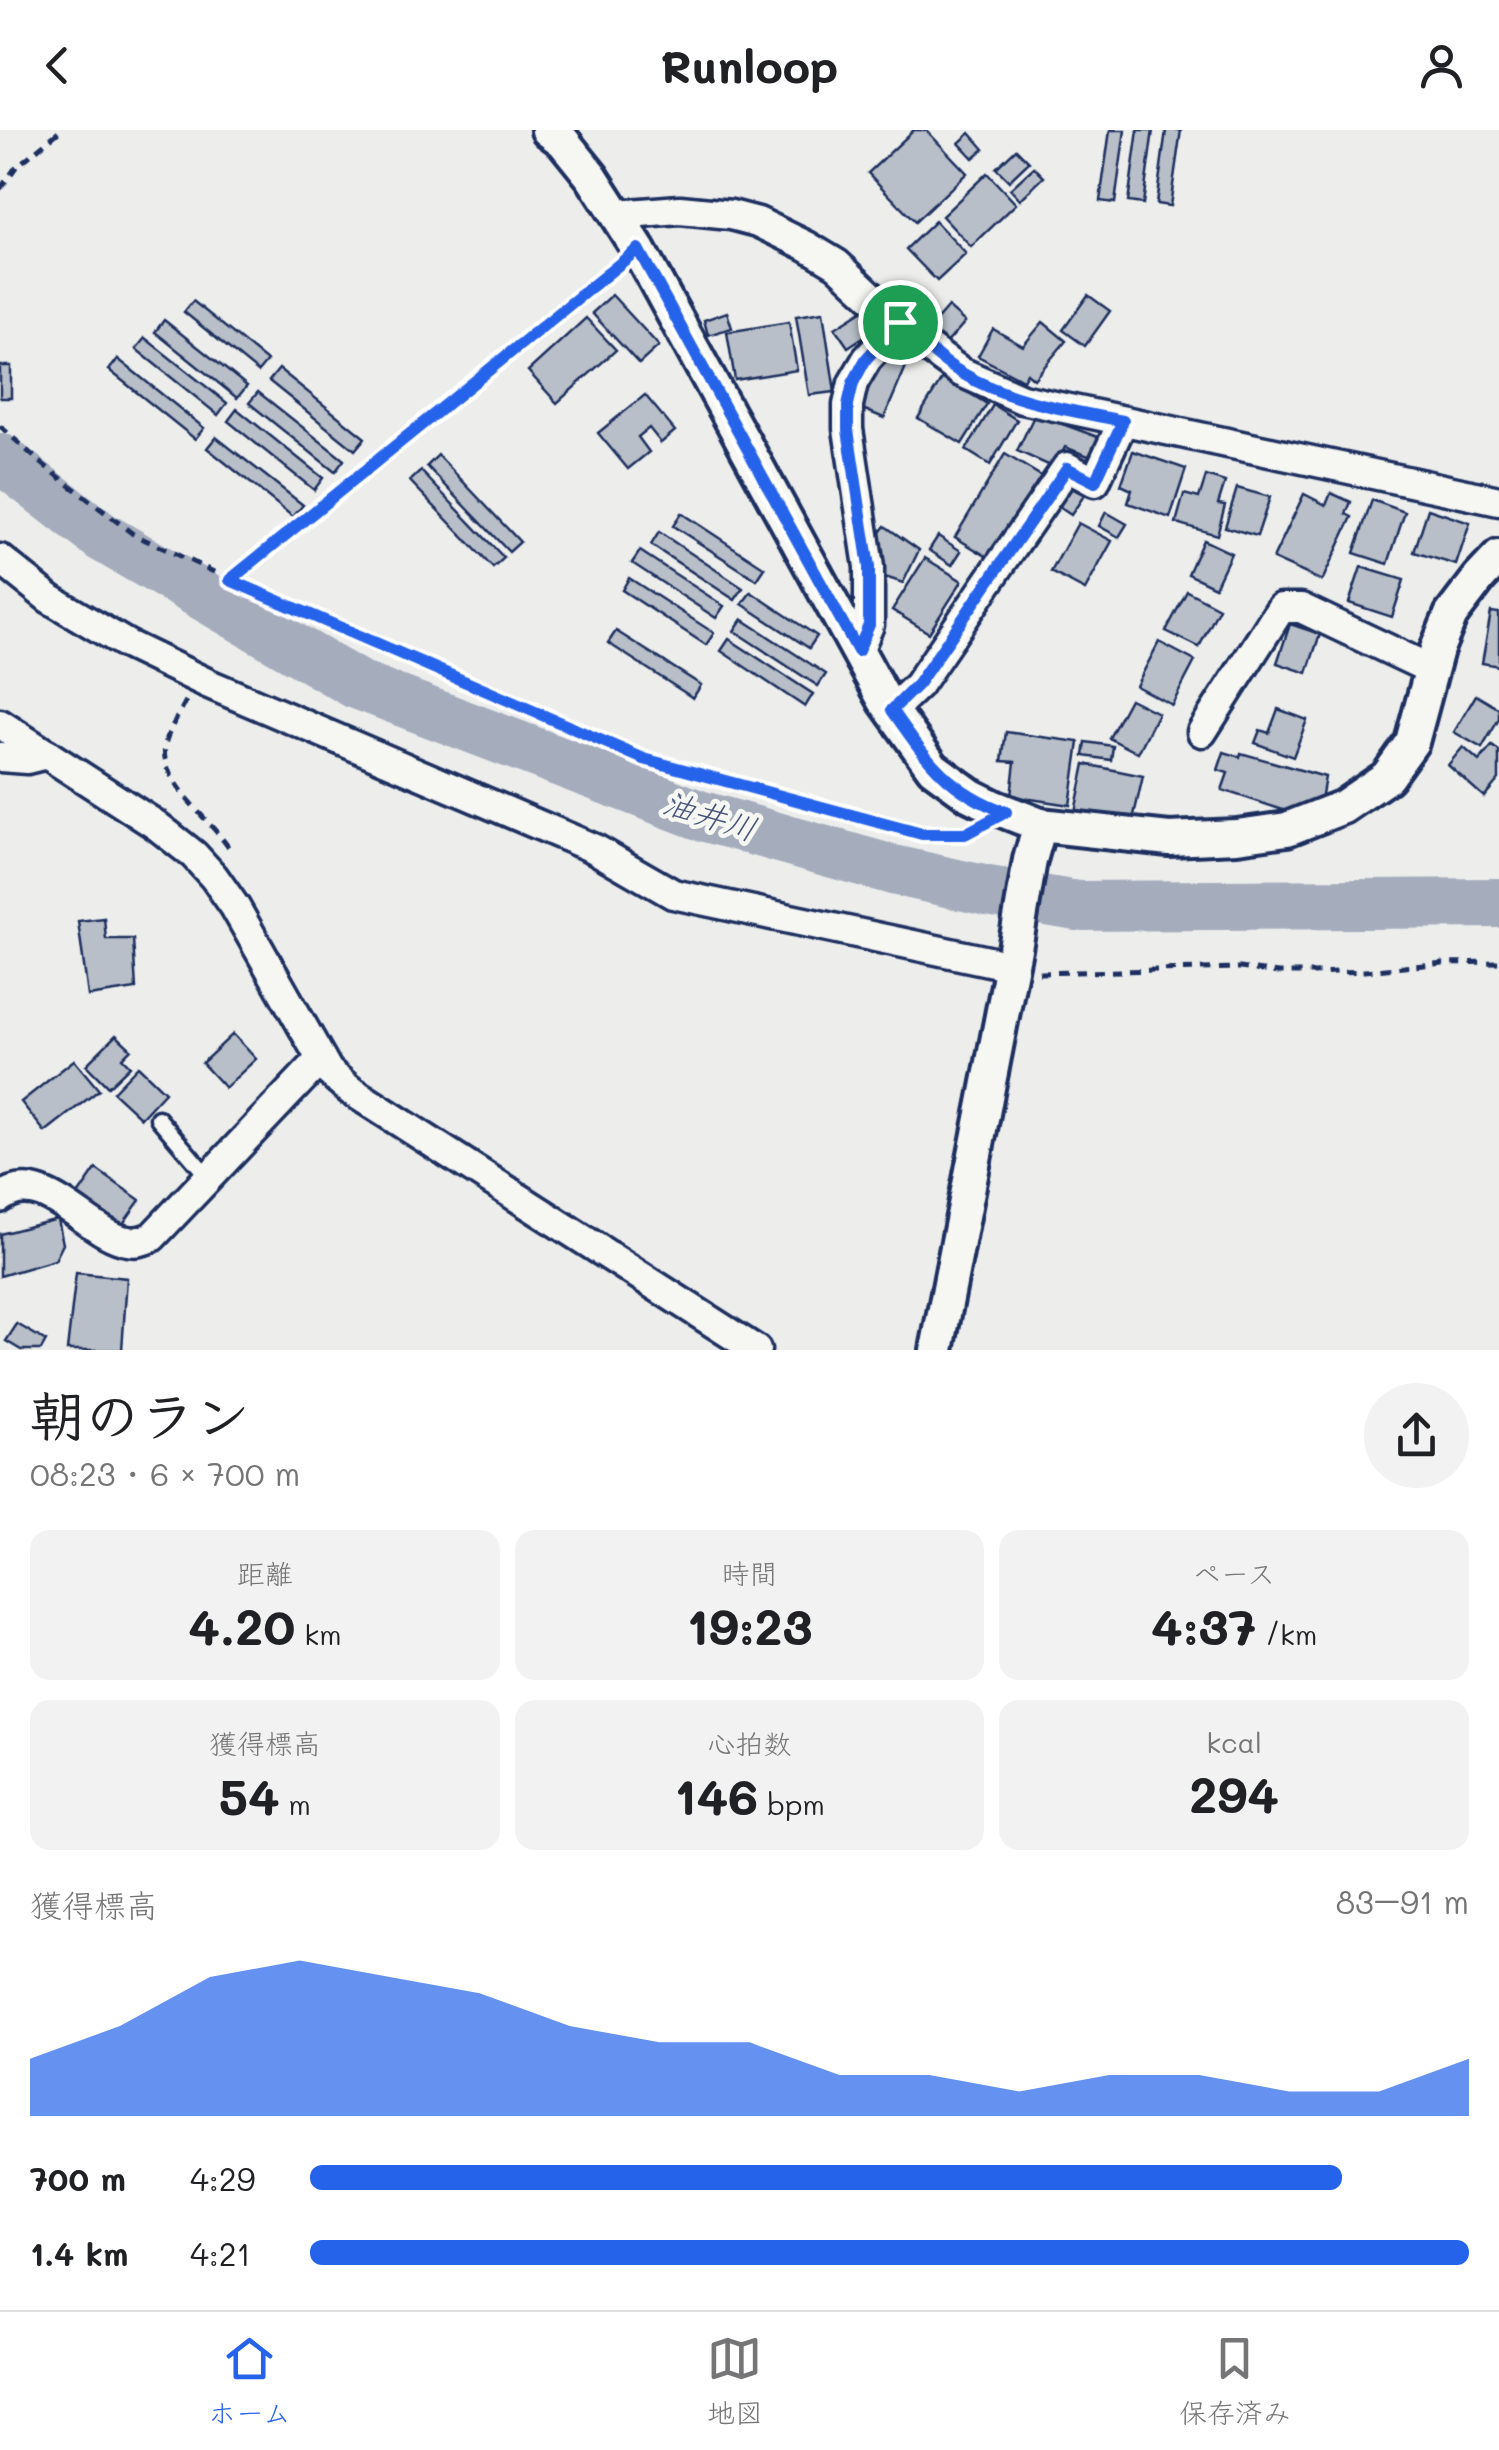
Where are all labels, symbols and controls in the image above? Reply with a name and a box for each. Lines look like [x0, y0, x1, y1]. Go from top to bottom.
text: Runloop [661, 36, 838, 94]
icon: back [30, 38, 85, 93]
icon: person [1414, 38, 1469, 93]
pin [858, 280, 943, 365]
icon: arrive [873, 295, 928, 350]
water label: 油井川 [658, 779, 763, 849]
text: 朝のラン [30, 1378, 250, 1450]
button: share [1364, 1383, 1469, 1488]
text: 08:23 · 6 × 700 m [30, 1452, 300, 1494]
text: 距離 [237, 1555, 293, 1591]
text: 時間 [721, 1555, 778, 1591]
text: ペース [1193, 1555, 1275, 1591]
text: 4.20 [188, 1592, 295, 1658]
text: 19:23 [686, 1592, 812, 1658]
text: 4:37 [1151, 1592, 1256, 1658]
text: km [295, 1616, 342, 1652]
text: /km [1256, 1616, 1317, 1652]
text: kcal [1206, 1724, 1262, 1760]
text: 獲得標高 [209, 1725, 321, 1761]
text: 心拍数 [707, 1725, 792, 1761]
text: 294 [1189, 1760, 1279, 1826]
text: 54 [219, 1762, 280, 1828]
text: 146 [674, 1762, 758, 1828]
text: m [280, 1786, 311, 1822]
text: bpm [758, 1786, 825, 1822]
text: 83–91 m [1336, 1880, 1469, 1922]
text: 獲得標高 [30, 1883, 158, 1925]
text: 700 m [30, 2157, 126, 2199]
text: 4:29 [190, 2157, 255, 2199]
text: 1.4 km [30, 2232, 129, 2274]
text: 4:21 [190, 2232, 251, 2274]
tab: ホーム [208, 2331, 291, 2431]
tab: 地図 [707, 2331, 763, 2431]
tab: 保存済み [1179, 2331, 1291, 2431]

